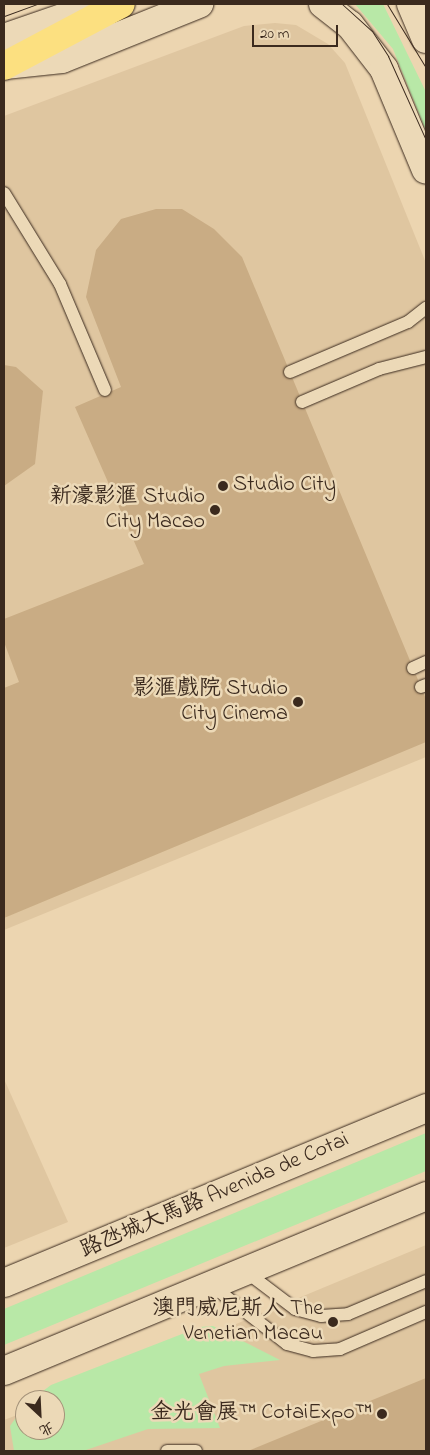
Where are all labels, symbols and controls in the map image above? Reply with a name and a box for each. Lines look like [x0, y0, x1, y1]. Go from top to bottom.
scale bar [255, 15, 341, 47]
text: 20 m [260, 23, 289, 45]
place label: Studio City [233, 473, 336, 499]
marker: Studio City [217, 480, 229, 492]
place label: 新濠影滙 Studio City Macao [50, 484, 205, 536]
marker: 新濠影滙 Studio City Macao [209, 504, 221, 516]
place label: 影滙戲院 Studio City Cinema [133, 676, 288, 728]
marker: 影滙戲院 Studio City Cinema [292, 696, 304, 708]
street label: 路氹城大馬路 Avenida de Cotai [77, 1127, 353, 1265]
place label: 澳門威尼斯人 The Venetian Macau [153, 1296, 323, 1348]
marker: 澳門威尼斯人 The Venetian Macau [327, 1316, 339, 1328]
north arrow [15, 1390, 65, 1440]
place label: 金光會展™ CotaiExpo™ [150, 1401, 372, 1427]
marker: 金光會展™ CotaiExpo™ [376, 1408, 388, 1420]
text: 北 [35, 1416, 57, 1441]

